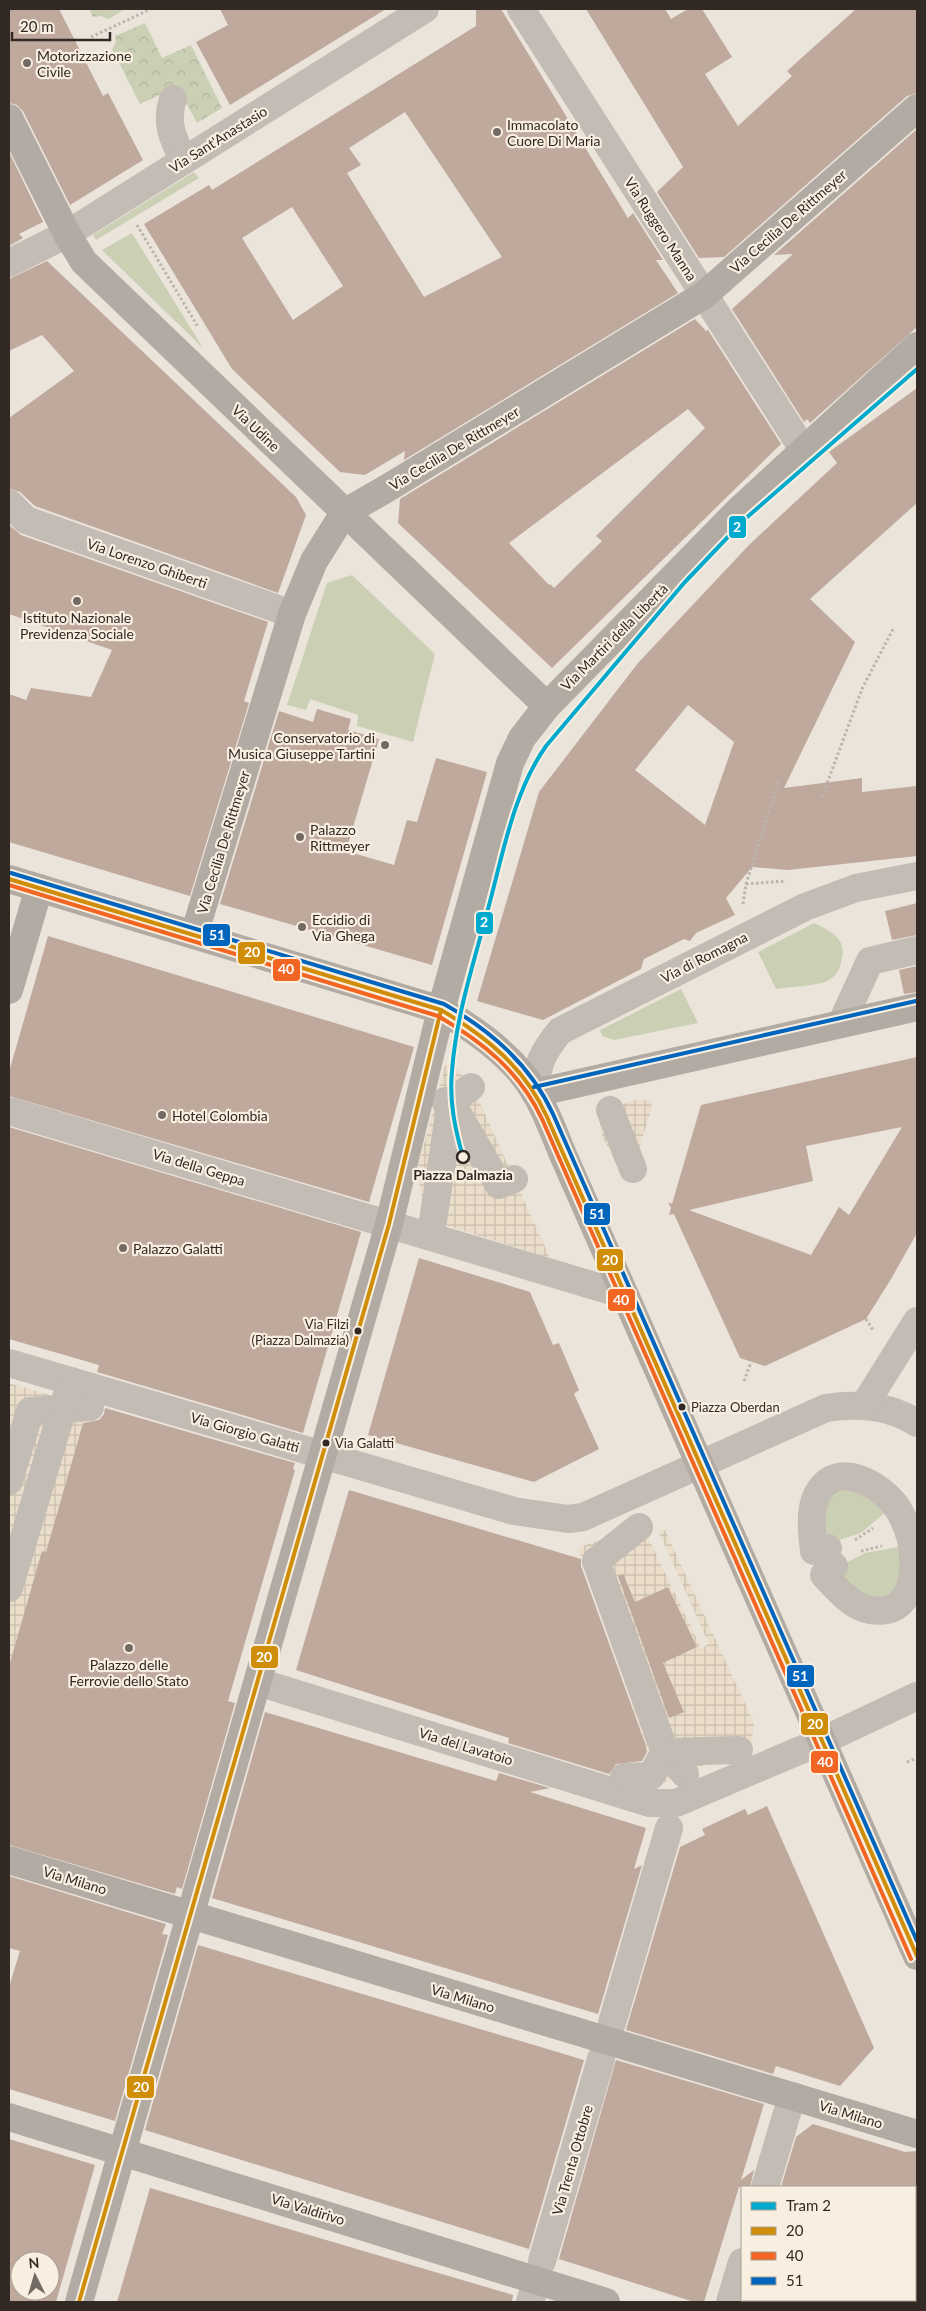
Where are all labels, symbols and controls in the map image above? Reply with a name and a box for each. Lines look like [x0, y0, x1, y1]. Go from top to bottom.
scale bar [12, 10, 110, 42]
text: 20 m [20, 17, 54, 35]
place label: Motorizzazione Civile [37, 47, 131, 80]
marker: Motorizzazione Civile [21, 57, 33, 69]
street label: Via Sant'Anastasio [166, 102, 270, 176]
place label: Immacolato Cuore Di Maria [507, 116, 600, 149]
marker: Immacolato Cuore Di Maria [491, 126, 503, 138]
street label: Via Cecilia De Rittmeyer [726, 166, 850, 276]
street label: Via Ruggero Manna [621, 174, 701, 284]
street label: Via Udine [229, 401, 283, 455]
street label: Via Cecilia De Rittmeyer [386, 402, 522, 494]
line badge: 2 [728, 515, 747, 539]
text: 2 [733, 518, 741, 535]
street label: Via Lorenzo Ghiberti [85, 534, 209, 592]
street label: Via Martiri della Libertà [557, 580, 671, 694]
marker: Istituto Nazionale Previdenza Sociale [71, 595, 83, 607]
place label: Istituto Nazionale Previdenza Sociale [20, 609, 134, 642]
place label: Conservatorio di Musica Giuseppe Tartini [228, 729, 375, 762]
marker: Conservatorio di Musica Giuseppe Tartini [379, 739, 391, 751]
street label: Via Cecilia De Rittmeyer [193, 768, 253, 916]
place label: Palazzo Rittmeyer [310, 821, 370, 854]
marker: Palazzo Rittmeyer [294, 831, 306, 843]
place label: Eccidio di Via Ghega [312, 911, 375, 944]
line badge: 2 [475, 911, 494, 935]
text: 2 [480, 913, 488, 930]
marker: Eccidio di Via Ghega [296, 921, 308, 933]
line badge: 51 [202, 923, 231, 947]
text: 51 [209, 926, 225, 943]
street label: Via di Romagna [658, 928, 750, 986]
line badge: 20 [237, 941, 266, 965]
text: 20 [244, 943, 260, 960]
line badge: 40 [272, 958, 301, 982]
text: 40 [278, 960, 294, 977]
place label: Hotel Colombia [172, 1107, 268, 1124]
marker: Hotel Colombia [156, 1109, 168, 1121]
street label: Via della Geppa [151, 1145, 247, 1189]
marker: Piazza Dalmazia [456, 1150, 470, 1164]
place label: Piazza Dalmazia [413, 1166, 513, 1183]
line badge: 51 [583, 1202, 611, 1226]
text: 51 [589, 1205, 605, 1222]
place label: Palazzo Galatti [133, 1240, 223, 1257]
marker: Palazzo Galatti [117, 1242, 129, 1254]
line badge: 20 [596, 1248, 624, 1272]
text: 20 [602, 1251, 618, 1268]
line badge: 40 [607, 1288, 636, 1312]
text: 40 [613, 1291, 629, 1308]
place label: Via Filzi (Piazza Dalmazia) [252, 1316, 349, 1348]
marker: Via Filzi (Piazza Dalmazia) [353, 1326, 363, 1336]
place label: Piazza Oberdan [691, 1399, 780, 1415]
marker: Piazza Oberdan [677, 1402, 687, 1412]
street label: Via Giorgio Galatti [189, 1408, 301, 1456]
place label: Via Galatti [335, 1435, 394, 1451]
marker: Via Galatti [321, 1438, 331, 1448]
marker: Palazzo delle Ferrovie dello Stato [123, 1642, 135, 1654]
line badge: 20 [250, 1645, 279, 1669]
text: 20 [256, 1648, 272, 1665]
place label: Palazzo delle Ferrovie dello Stato [69, 1656, 189, 1689]
line badge: 51 [786, 1664, 815, 1688]
text: 51 [792, 1667, 808, 1684]
line badge: 20 [800, 1712, 829, 1736]
text: 20 [807, 1715, 823, 1732]
street label: Via del Lavatoio [417, 1724, 515, 1768]
line badge: 40 [810, 1750, 839, 1774]
text: 40 [817, 1753, 833, 1770]
street label: Via Milano [41, 1862, 109, 1898]
street label: Via Milano [429, 1980, 497, 2016]
line badge: 20 [126, 2075, 155, 2099]
text: 20 [133, 2078, 149, 2095]
street label: Via Milano [817, 2096, 885, 2132]
street label: Via Trenta Ottobre [548, 2103, 596, 2217]
legend [741, 2186, 916, 2301]
street label: Via Valdirivo [269, 2190, 347, 2228]
text: Tram 2 [786, 2196, 831, 2214]
text: 20 [786, 2221, 804, 2239]
text: 40 [786, 2246, 804, 2264]
north arrow [10, 2251, 60, 2301]
text: N [28, 2254, 40, 2271]
text: 51 [786, 2271, 803, 2289]

